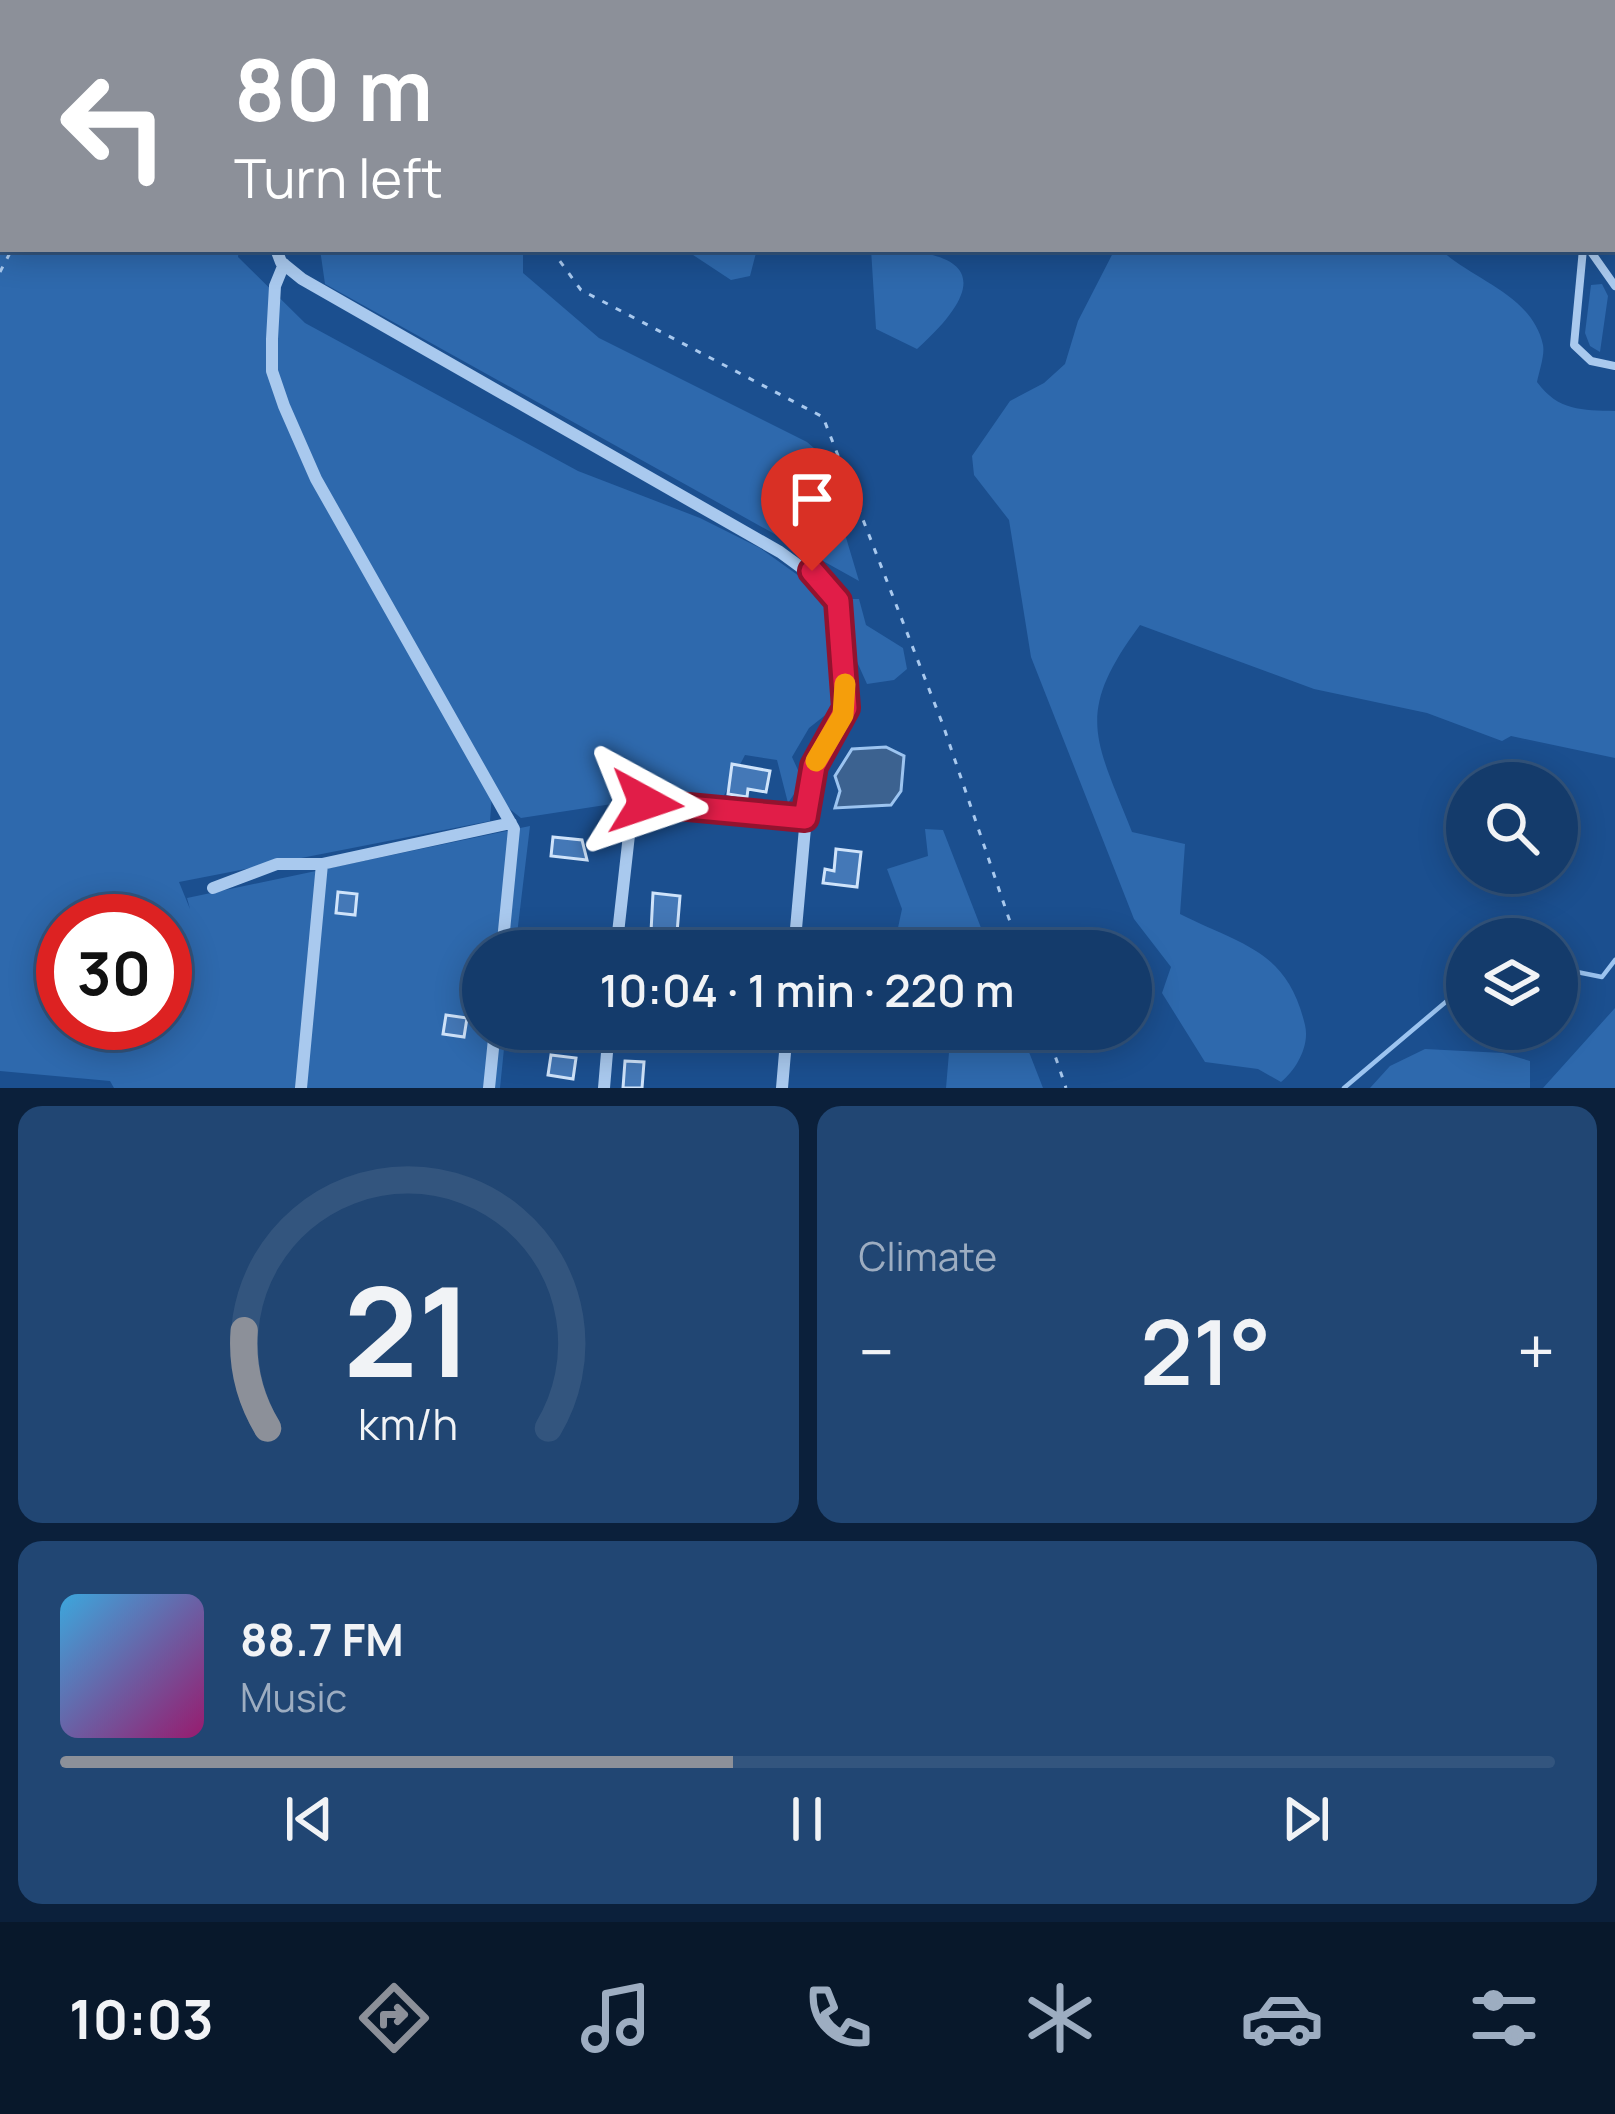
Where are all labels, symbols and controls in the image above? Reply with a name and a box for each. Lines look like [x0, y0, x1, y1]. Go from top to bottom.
text: 80 m [234, 31, 433, 146]
icon: left [36, 48, 192, 204]
text: Turn left [234, 140, 443, 214]
pin [761, 448, 863, 571]
icon: arrive [779, 466, 845, 532]
position arrow [583, 740, 709, 866]
map controls [1446, 762, 1578, 1050]
button: search [1446, 762, 1578, 894]
speed limit sign: 30 [36, 894, 192, 1050]
button: layers [1446, 918, 1578, 1050]
text: 10:04 · 1 min · 220 m [599, 959, 1015, 1021]
text: Climate [859, 1229, 997, 1283]
text: 21 [344, 1244, 473, 1414]
text: 21° [1140, 1289, 1271, 1412]
text: − [859, 1306, 894, 1396]
text: + [1517, 1306, 1555, 1396]
text: km/h [358, 1393, 458, 1452]
text: 88.7 FM [240, 1608, 404, 1670]
text: Music [240, 1670, 347, 1724]
icon: previous [276, 1786, 342, 1852]
icon: pause [774, 1786, 840, 1852]
icon: next [1273, 1786, 1339, 1852]
icon: directions [352, 1976, 436, 2060]
icon: music [574, 1976, 658, 2060]
icon: phone [796, 1976, 880, 2060]
icon: climate [1018, 1976, 1102, 2060]
icon: car [1240, 1976, 1324, 2060]
icon: filters [1462, 1976, 1546, 2060]
text: 10:03 [69, 1981, 214, 2055]

